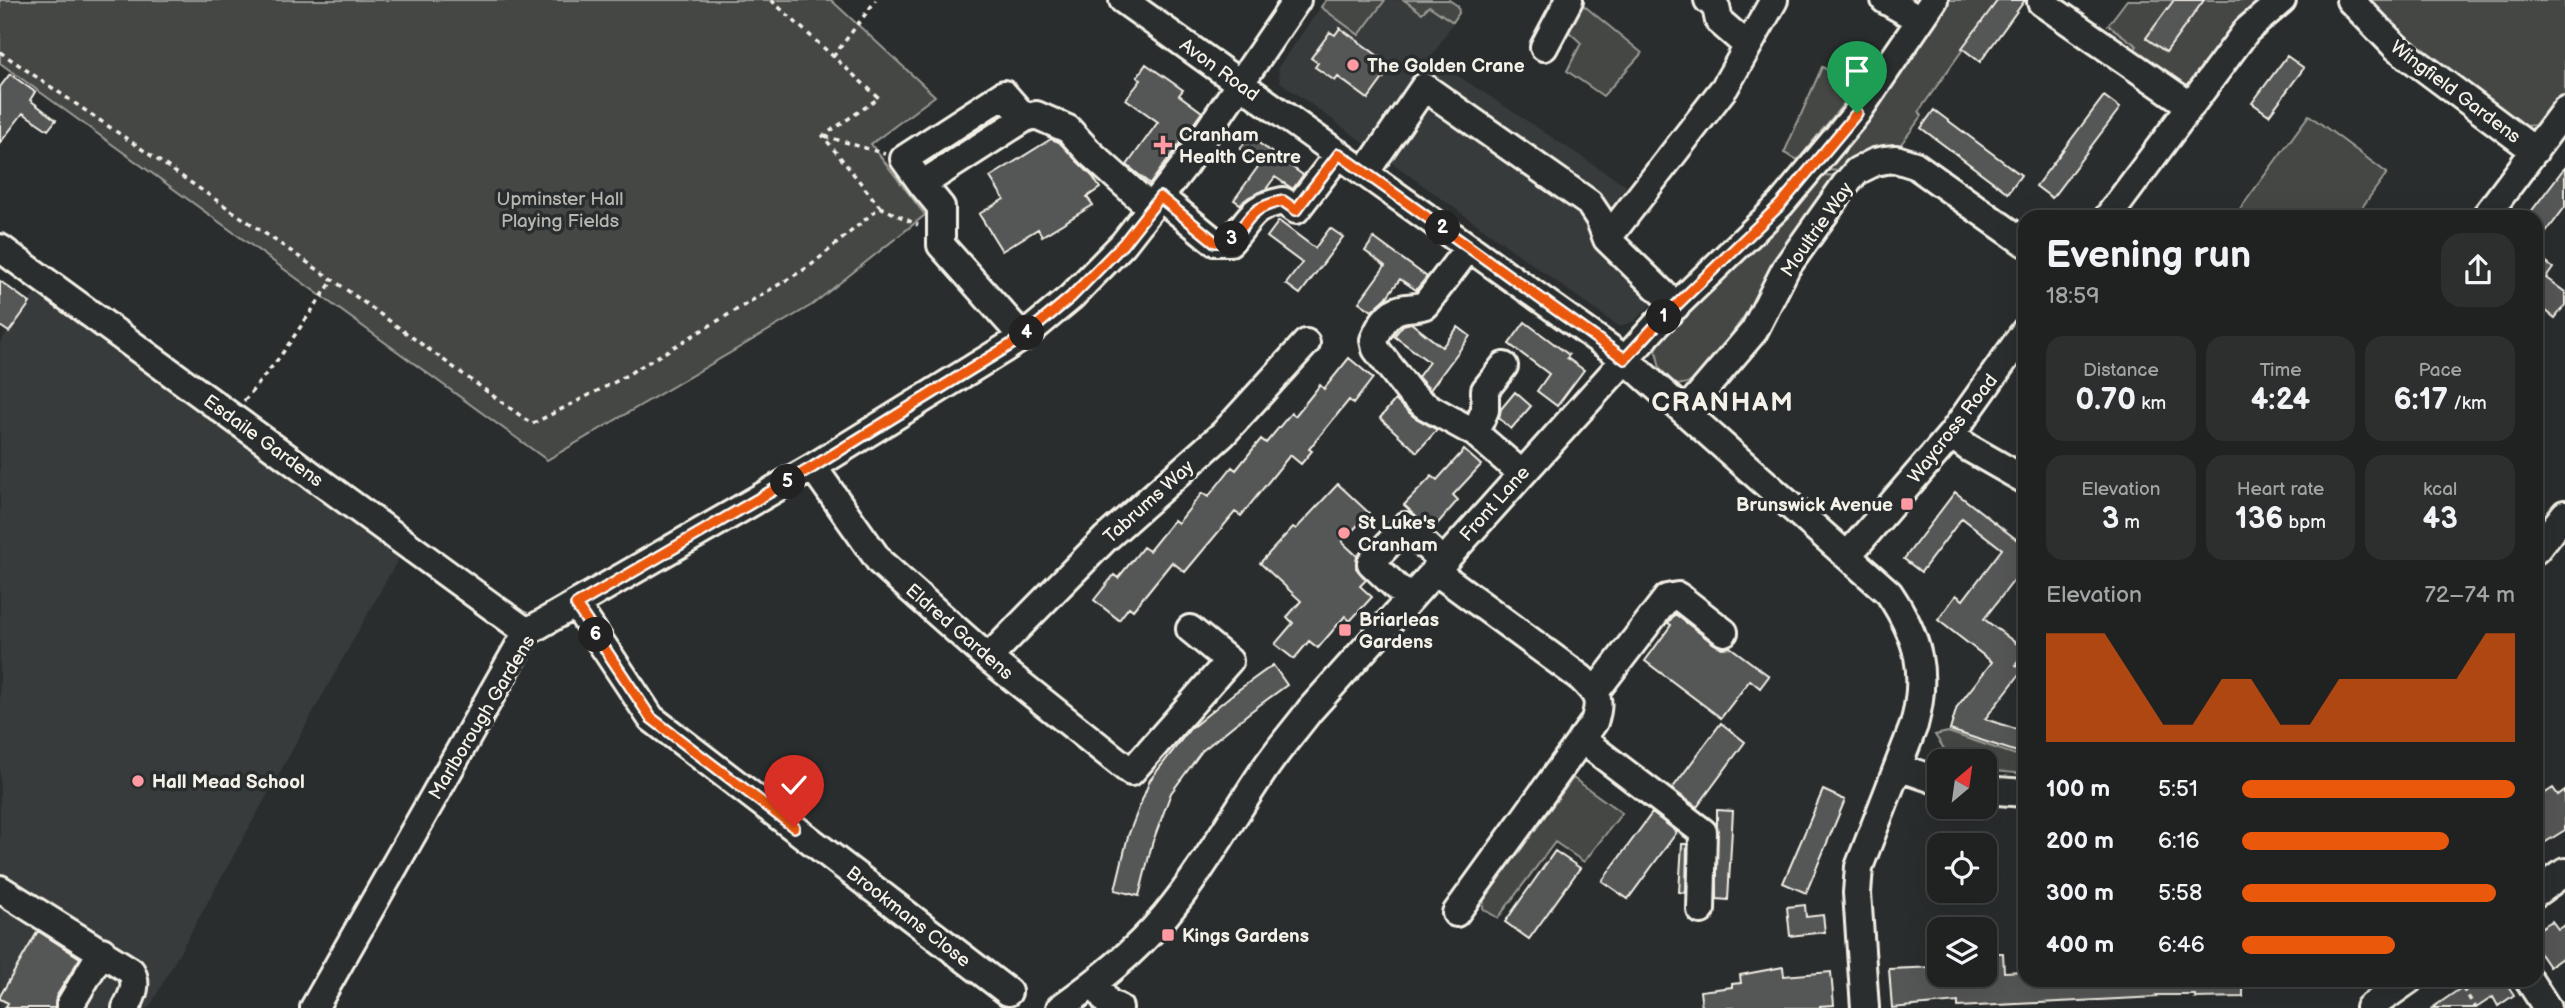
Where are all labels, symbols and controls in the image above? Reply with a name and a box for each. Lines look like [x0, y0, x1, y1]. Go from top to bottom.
street label: Avon Road [1175, 34, 1263, 107]
street label: Wingfield Gardens [2386, 36, 2525, 149]
pin [1827, 41, 1887, 113]
icon: arrive [1838, 52, 1876, 90]
place label: The Golden Crane [1367, 55, 1525, 78]
marker: The Golden Crane [1345, 57, 1361, 73]
place label: Cranham Health Centre [1179, 124, 1301, 169]
marker: Cranham Health Centre [1153, 135, 1173, 155]
street label: Moultrie Way [1776, 178, 1858, 282]
park label: Upminster Hall Playing Fields [497, 188, 623, 233]
pin: 2 [1426, 210, 1460, 246]
text: 2 [1437, 216, 1448, 239]
pin: 3 [1214, 222, 1250, 256]
text: 3 [1226, 227, 1237, 250]
text: Evening run [2046, 233, 2251, 278]
button: share [2441, 233, 2515, 307]
text: 18:59 [2046, 282, 2099, 310]
pin: 1 [1646, 300, 1682, 334]
text: 1 [1660, 305, 1668, 328]
pin: 4 [1010, 316, 1044, 350]
text: 4 [1021, 321, 1032, 344]
text: Distance [2083, 359, 2159, 382]
text: Time [2259, 359, 2302, 382]
text: Pace [2419, 359, 2462, 382]
street label: Waycross Road [1903, 370, 2003, 488]
text: 0.70 [2075, 382, 2136, 418]
text: 4:24 [2251, 382, 2310, 418]
text: 6:17 [2394, 382, 2448, 418]
district label: CRANHAM [1651, 388, 1795, 419]
street label: Esdaile Gardens [199, 390, 327, 492]
text: km [2136, 392, 2166, 415]
text: /km [2448, 392, 2487, 415]
street label: Tabrums Way [1099, 455, 1199, 549]
street label: Front Lane [1455, 462, 1535, 546]
pin: 5 [770, 464, 806, 500]
text: 5 [782, 470, 793, 493]
text: Elevation [2081, 478, 2160, 501]
text: Heart rate [2237, 478, 2324, 501]
text: kcal [2423, 478, 2457, 501]
place label: Brunswick Avenue [1736, 494, 1893, 517]
marker: Brunswick Avenue [1899, 496, 1915, 512]
text: 3 [2102, 501, 2119, 537]
text: 136 [2235, 501, 2283, 537]
text: 43 [2423, 501, 2458, 537]
text: m [2119, 511, 2140, 534]
text: bpm [2283, 511, 2326, 534]
place label: St Luke's Cranham [1358, 512, 1438, 557]
marker: St Luke's Cranham [1336, 525, 1352, 541]
street label: Eldred Gardens [901, 579, 1018, 685]
text: Elevation [2046, 581, 2142, 609]
text: 72–74 m [2424, 581, 2515, 609]
place label: Briarleas Gardens [1359, 609, 1439, 654]
pin: 6 [578, 618, 614, 652]
marker: Briarleas Gardens [1337, 622, 1353, 638]
text: 6 [590, 623, 601, 646]
street label: Marlborough Gardens [424, 631, 540, 804]
north arrow [1927, 749, 1997, 819]
map controls [1927, 749, 1997, 987]
pin [764, 755, 824, 827]
icon: check [775, 766, 813, 804]
place label: Hall Mead School [152, 771, 305, 794]
marker: Hall Mead School [130, 773, 146, 789]
text: 100 m [2046, 775, 2110, 803]
text: 5:51 [2158, 775, 2198, 803]
text: 200 m [2046, 827, 2114, 855]
text: 6:16 [2158, 827, 2200, 855]
button: locate [1927, 833, 1997, 903]
street label: Brookmans Close [841, 862, 975, 973]
text: 300 m [2046, 879, 2114, 907]
text: 5:58 [2158, 879, 2202, 907]
button: layers [1927, 917, 1997, 987]
place label: Kings Gardens [1182, 925, 1309, 948]
marker: Kings Gardens [1160, 927, 1176, 943]
text: 400 m [2046, 931, 2114, 959]
text: 6:46 [2158, 931, 2205, 959]

